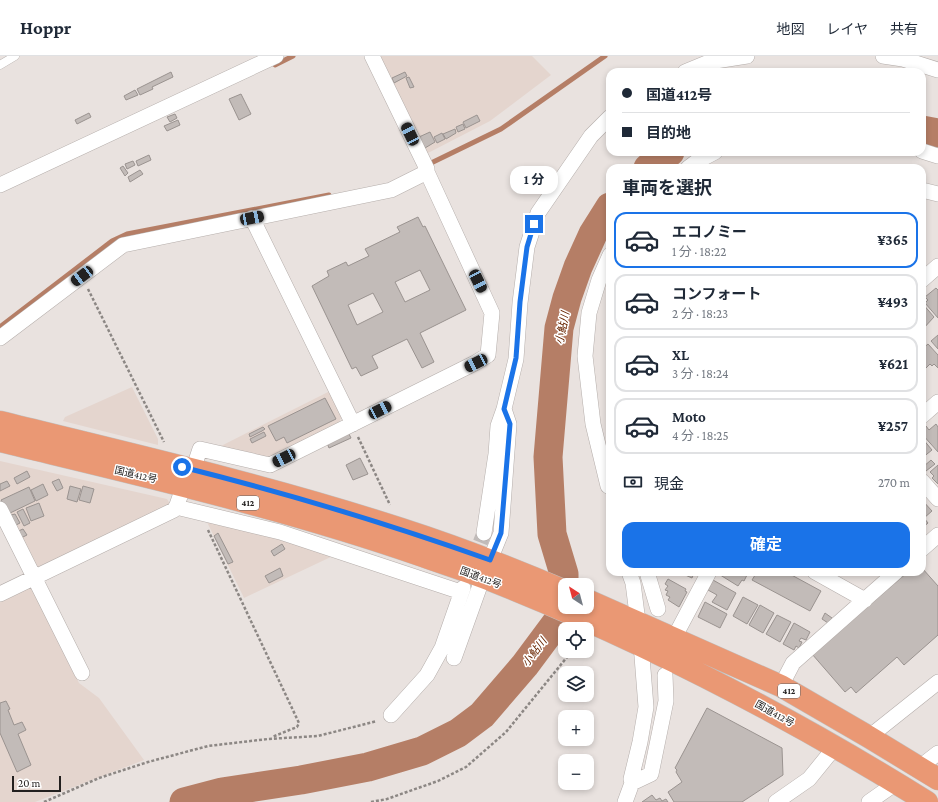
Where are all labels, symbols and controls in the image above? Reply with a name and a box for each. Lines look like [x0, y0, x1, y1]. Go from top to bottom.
text: Hoppr [20, 17, 71, 38]
text: 地図 [776, 21, 804, 37]
text: レイヤ [826, 21, 868, 37]
text: 共有 [890, 21, 918, 37]
text: 国道412号 [646, 87, 712, 103]
car [399, 121, 421, 147]
text: 目的地 [646, 125, 691, 141]
callout: 1 分 [510, 166, 558, 194]
text: 1 分 [524, 172, 544, 187]
text: 車両を選択 [622, 178, 712, 198]
car [239, 210, 265, 226]
route end [525, 215, 543, 233]
icon: car [624, 222, 660, 258]
text: エコノミー [672, 224, 747, 240]
text: ¥365 [877, 232, 908, 248]
text: 1 分 · 18:22 [672, 244, 726, 259]
car [69, 264, 95, 288]
car [467, 268, 489, 294]
icon: car [624, 284, 660, 320]
text: コンフォート [672, 286, 762, 302]
text: ¥493 [878, 294, 908, 310]
text: 2 分 · 18:23 [672, 306, 728, 321]
water label: 小鮎川 [553, 310, 571, 345]
icon: car [624, 346, 660, 382]
text: XL [672, 347, 689, 363]
car [463, 352, 489, 374]
text: ¥621 [879, 356, 908, 372]
text: 3 分 · 18:24 [672, 366, 729, 381]
car [367, 399, 393, 421]
icon: car [624, 408, 660, 444]
text: Moto [672, 409, 706, 425]
text: ¥257 [878, 418, 908, 434]
text: 4 分 · 18:25 [672, 428, 729, 443]
car [271, 447, 297, 469]
route start [173, 458, 191, 476]
street label: 国道412号 [114, 464, 158, 485]
icon: cash [622, 471, 644, 493]
text: 270 m [878, 475, 910, 490]
text: 現金 [654, 476, 684, 492]
road number: 412 [237, 496, 259, 510]
button: 確定 [622, 522, 910, 568]
street label: 国道412号 [459, 565, 503, 590]
north arrow [558, 578, 594, 614]
map controls [558, 578, 594, 790]
button: locate [558, 622, 594, 658]
water label: 小鮎川 [519, 634, 549, 669]
button: layers [558, 666, 594, 702]
road number: 412 [778, 684, 800, 698]
street label: 国道412号 [753, 698, 796, 729]
button: + [558, 710, 594, 746]
button: − [558, 754, 594, 790]
scale bar [12, 774, 61, 793]
text: 20 m [18, 777, 40, 789]

